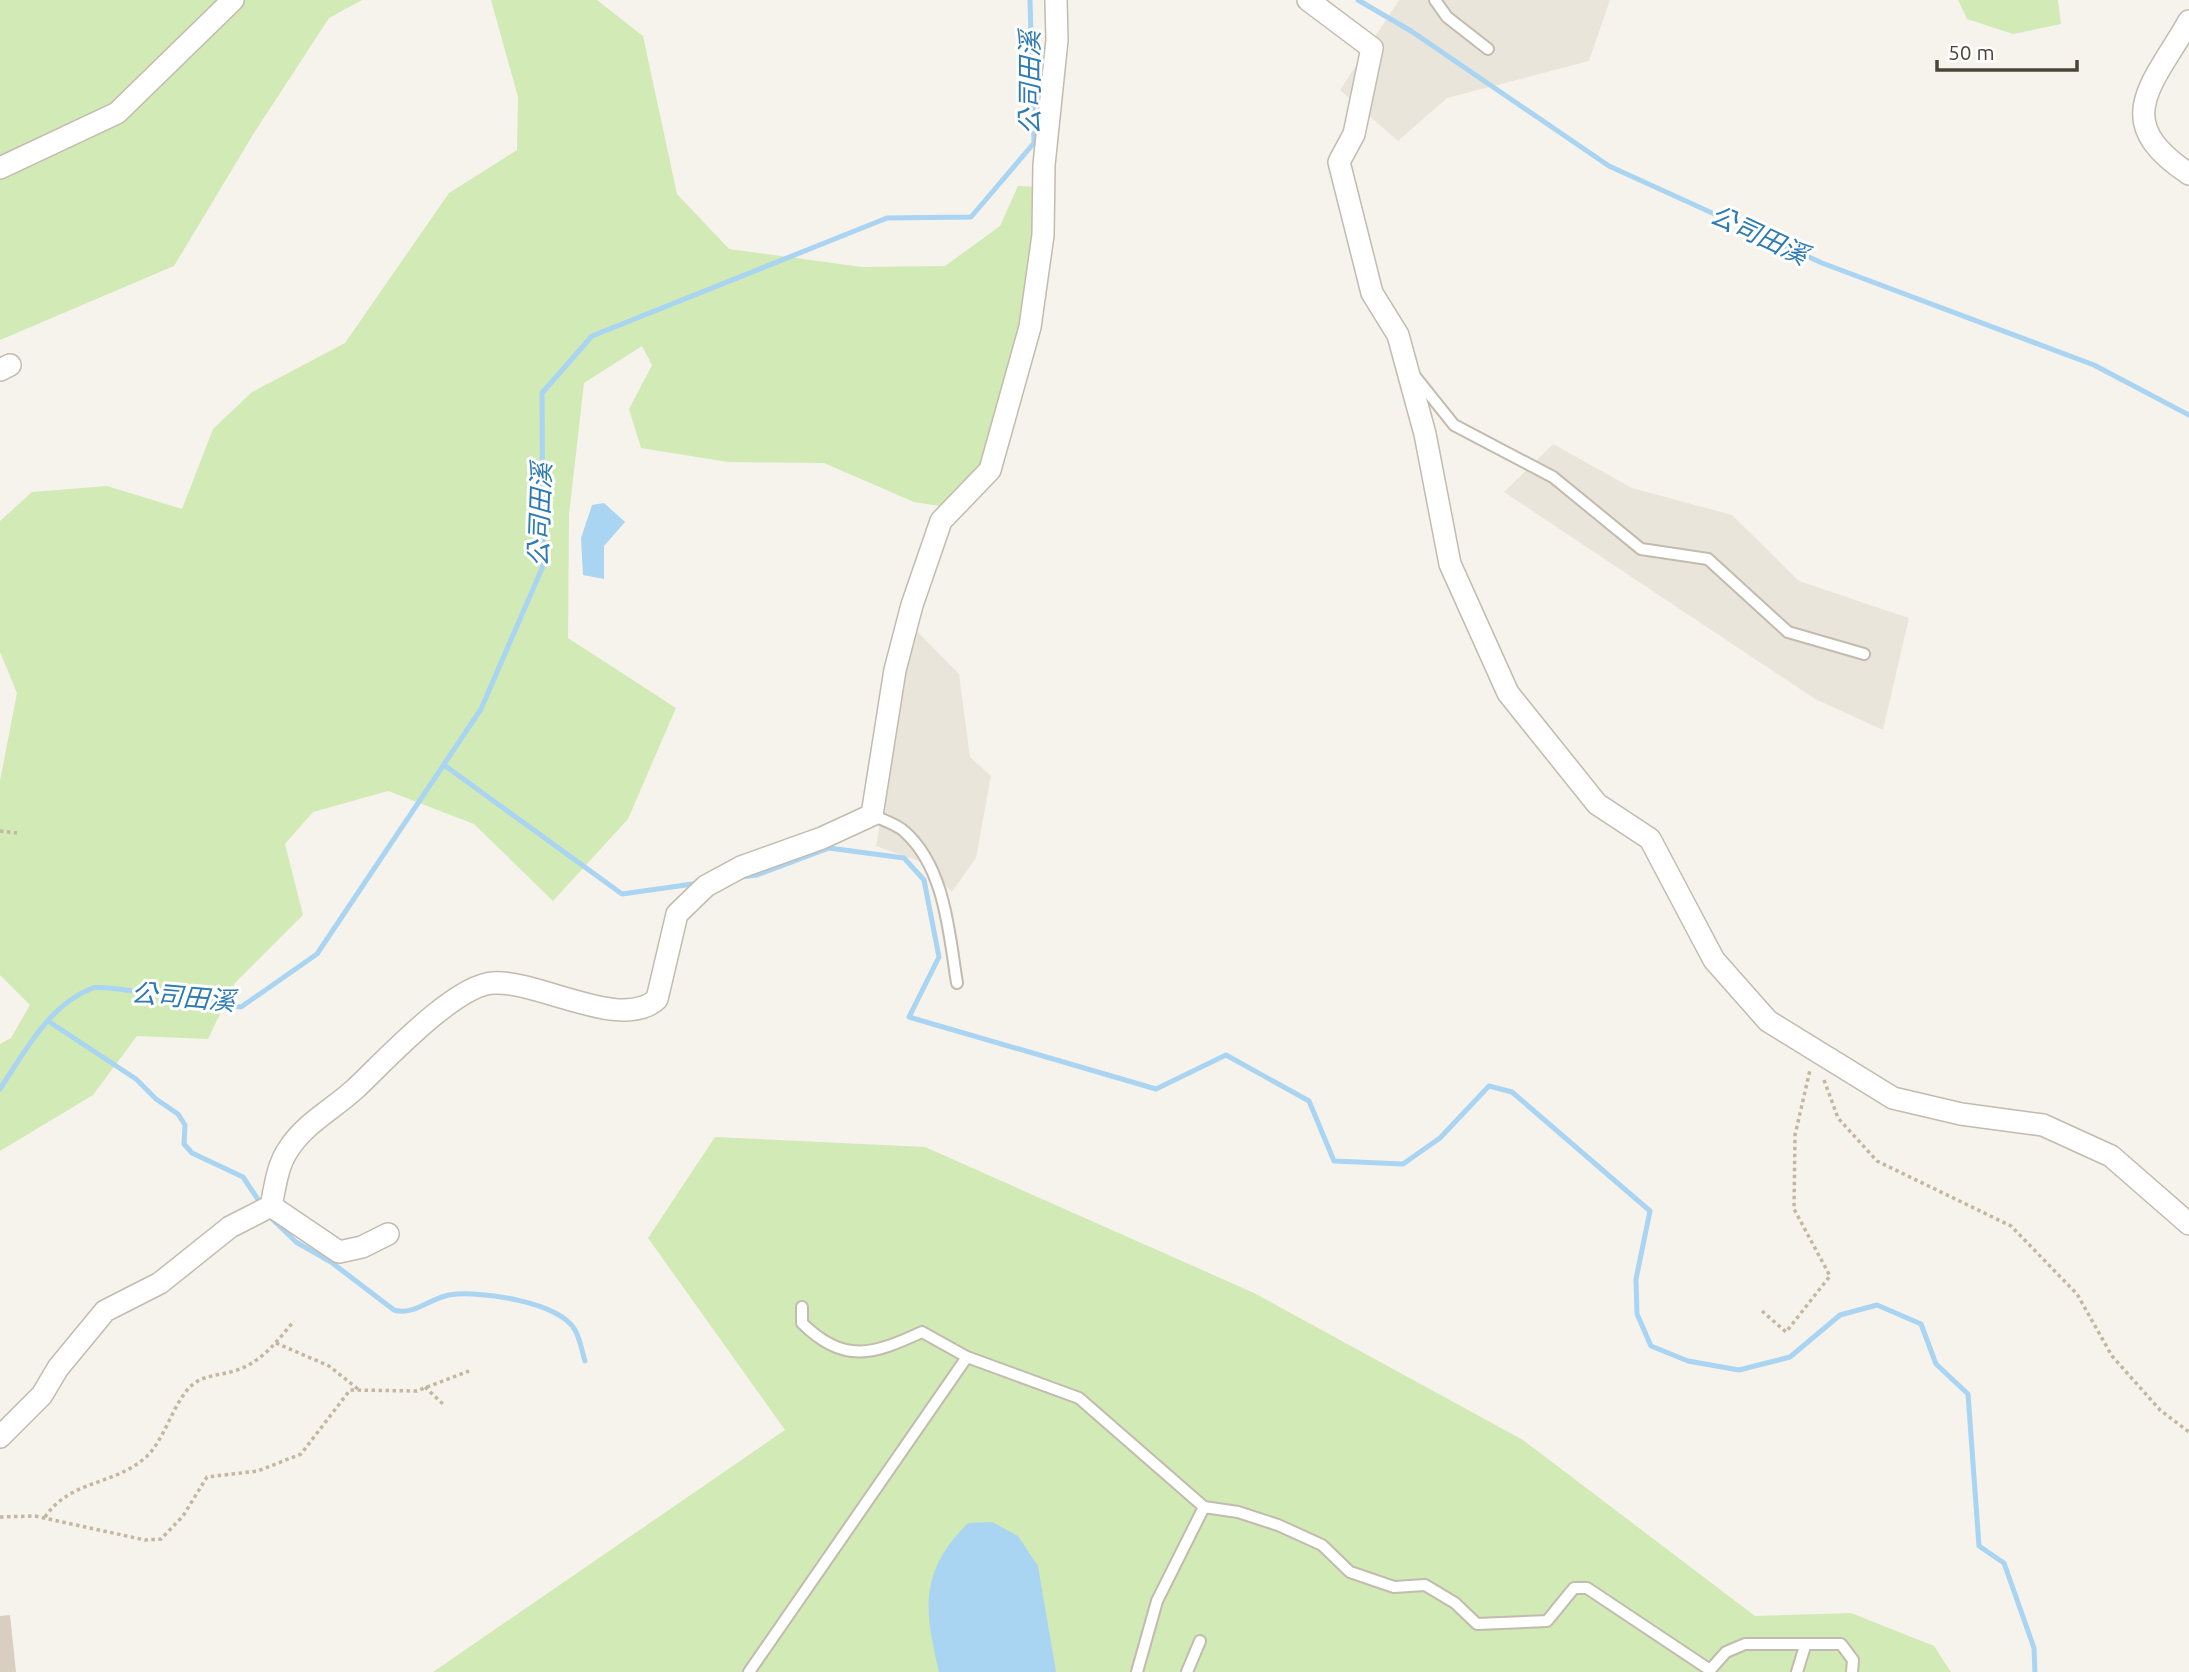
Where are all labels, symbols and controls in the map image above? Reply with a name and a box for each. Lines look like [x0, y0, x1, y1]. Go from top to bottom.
water label: 公司田溪 [1015, 27, 1044, 135]
scale bar [1937, 28, 2077, 72]
text: 50 m [1948, 40, 1995, 64]
water label: 公司田溪 [1706, 199, 1816, 271]
water label: 公司田溪 [523, 459, 556, 567]
water label: 公司田溪 [130, 978, 240, 1016]

